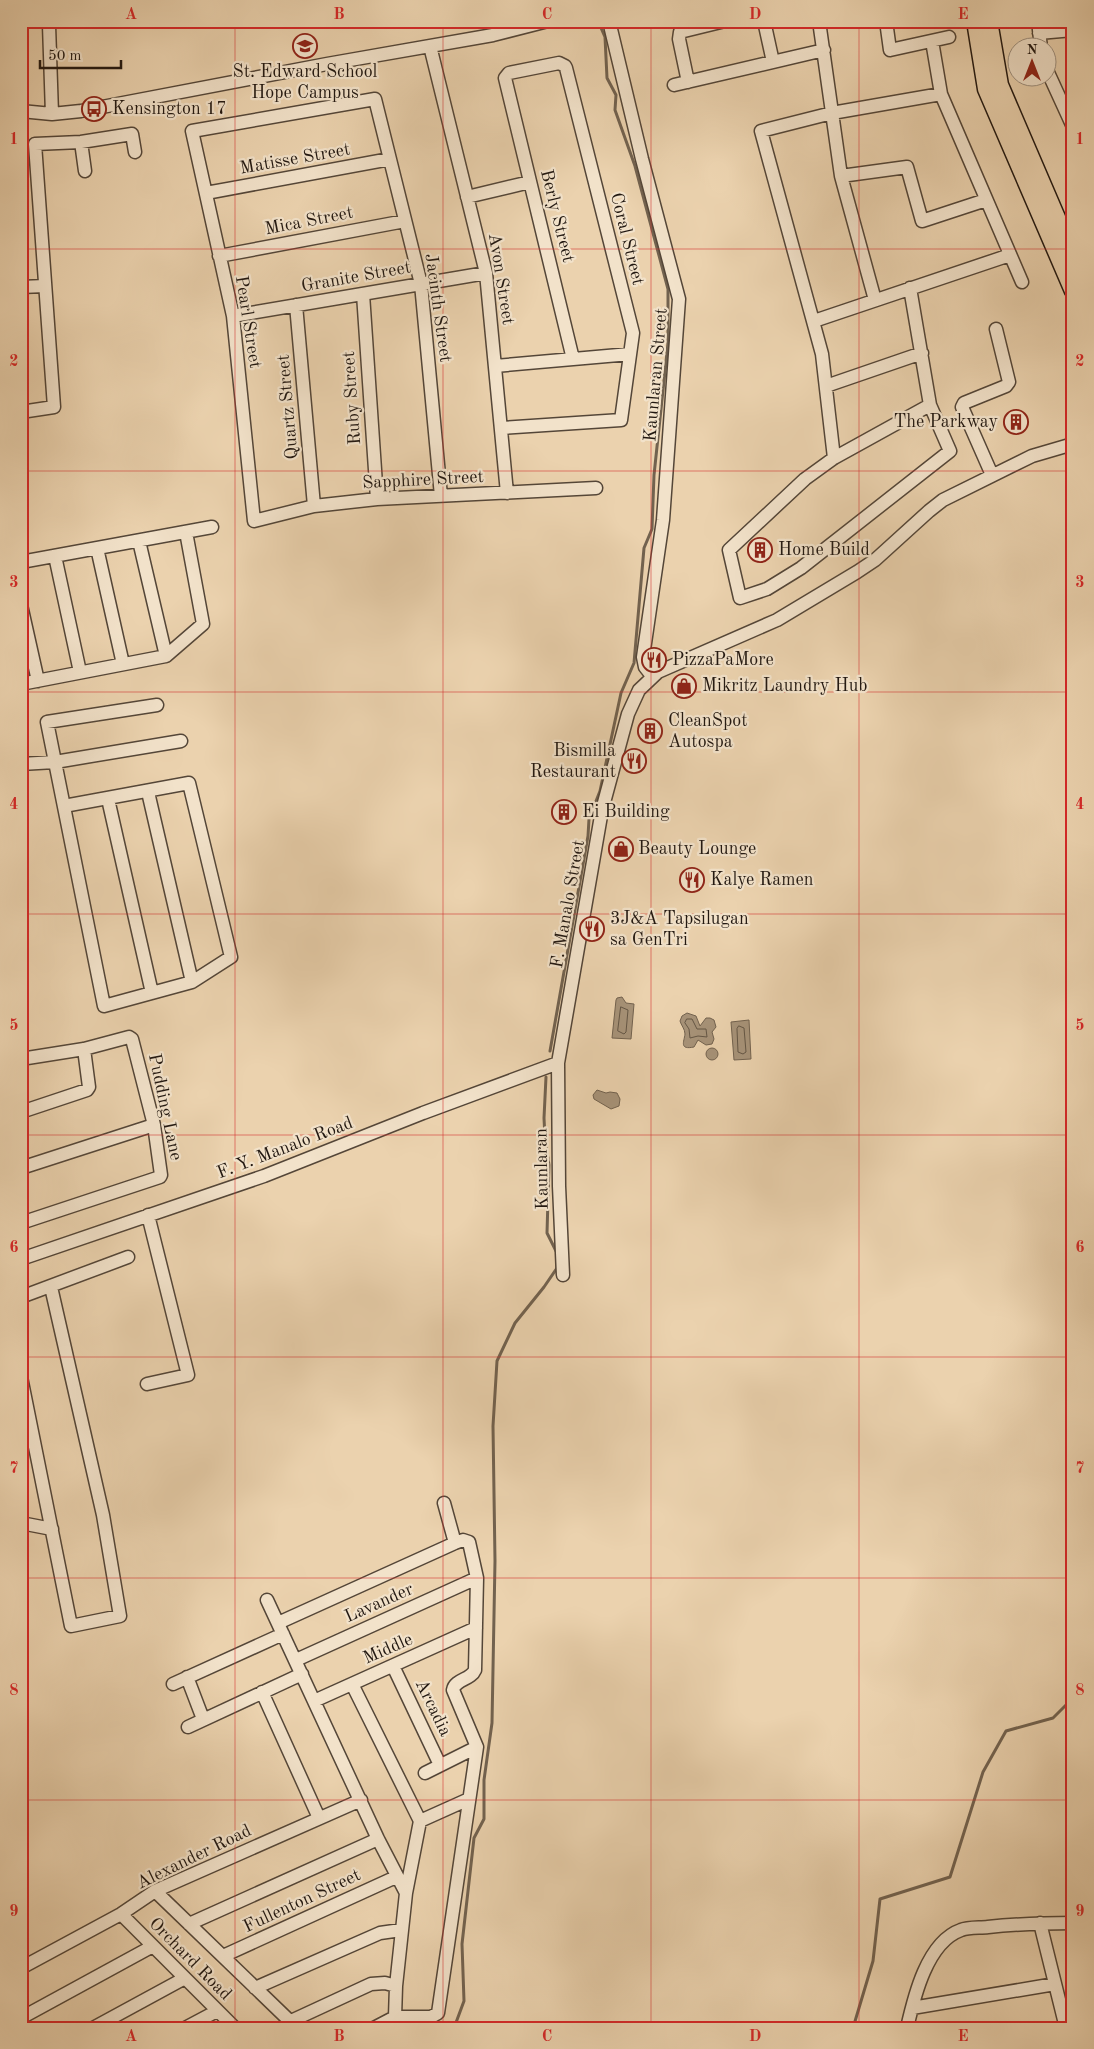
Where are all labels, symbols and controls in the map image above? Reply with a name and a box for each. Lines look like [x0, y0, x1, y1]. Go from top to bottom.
text: A [125, 7, 137, 23]
text: B [333, 7, 345, 23]
text: C [542, 7, 552, 23]
text: D [749, 7, 761, 23]
text: E [957, 7, 969, 23]
school or university icon: St. Edward School Hope Campus [292, 33, 318, 59]
scale bar [40, 38, 121, 70]
north arrow [1006, 38, 1056, 88]
text: N [1027, 43, 1038, 57]
text: 50 m [48, 49, 82, 64]
place label: St. Edward School Hope Campus [233, 63, 378, 102]
bus stop icon: Kensington 17 [81, 96, 107, 122]
place label: Kensington 17 [112, 100, 227, 118]
text: 1 [9, 132, 19, 148]
text: 1 [1075, 132, 1085, 148]
street label: Matisse Street [238, 140, 352, 178]
street label: Berly Street [537, 168, 577, 264]
street label: Coral Street [607, 191, 647, 287]
street label: Mica Street [263, 204, 355, 238]
street label: Avon Street [485, 232, 517, 326]
street label: Jacinth Street [421, 252, 455, 364]
street label: Granite Street [300, 258, 412, 296]
street label: Pearl Street [232, 274, 264, 370]
street label: Kaunlaran Street [641, 307, 671, 443]
street label: Ruby Street [340, 350, 364, 446]
text: 2 [9, 354, 19, 370]
street label: Quartz Street [274, 354, 302, 460]
text: 2 [1075, 354, 1085, 370]
building icon: The Parkway [1003, 409, 1029, 435]
place label: The Parkway [893, 413, 998, 431]
street label: Sapphire Street [362, 468, 484, 492]
building icon: Home Build [747, 537, 773, 563]
place label: Home Build [778, 541, 870, 559]
text: 3 [9, 575, 19, 591]
text: 3 [1075, 575, 1085, 591]
restaurant icon: PizzaPaMore [641, 647, 667, 673]
place label: PizzaPaMore [672, 651, 774, 669]
shop icon: Mikritz Laundry Hub [671, 673, 697, 699]
place label: Mikritz Laundry Hub [702, 677, 867, 695]
place label: CleanSpot Autospa [668, 712, 748, 751]
building icon: CleanSpot Autospa [637, 718, 663, 744]
place label: Bismilla Restaurant [530, 742, 616, 781]
restaurant icon: Bismilla Restaurant [621, 748, 647, 774]
text: 4 [9, 797, 19, 813]
text: 4 [1075, 797, 1085, 813]
building icon: Ei Building [551, 799, 577, 825]
place label: Ei Building [582, 803, 670, 821]
shop icon: Beauty Lounge [608, 836, 634, 862]
street label: F. Manalo Street [548, 838, 588, 970]
place label: Beauty Lounge [638, 840, 756, 858]
restaurant icon: Kalye Ramen [679, 867, 705, 893]
place label: Kalye Ramen [710, 871, 814, 889]
place label: 3J&A Tapsilugan sa GenTri [610, 910, 749, 949]
restaurant icon: 3J&A Tapsilugan sa GenTri [579, 916, 605, 942]
text: 5 [9, 1018, 19, 1034]
text: 5 [1075, 1018, 1085, 1034]
street label: Pudding Lane [145, 1052, 185, 1162]
street label: F. Y. Manalo Road [215, 1114, 355, 1182]
street label: Kaunlaran [532, 1128, 552, 1210]
text: 6 [9, 1240, 19, 1256]
text: 6 [1075, 1240, 1085, 1256]
text: 7 [9, 1461, 19, 1477]
text: 7 [1075, 1461, 1085, 1477]
street label: Lavander [342, 1580, 417, 1626]
street label: Middle [361, 1630, 415, 1668]
street label: Arcadia [412, 1677, 455, 1739]
text: 8 [9, 1683, 19, 1699]
text: 8 [1075, 1683, 1085, 1699]
street label: Alexander Road [134, 1821, 254, 1893]
street label: Fullenton Street [241, 1866, 363, 1936]
text: 9 [9, 1904, 19, 1920]
text: 9 [1075, 1904, 1085, 1920]
street label: Orchard Road [145, 1914, 235, 2004]
text: A [125, 2029, 137, 2045]
text: B [333, 2029, 345, 2045]
text: C [542, 2029, 552, 2045]
text: D [749, 2029, 761, 2045]
text: E [957, 2029, 969, 2045]

